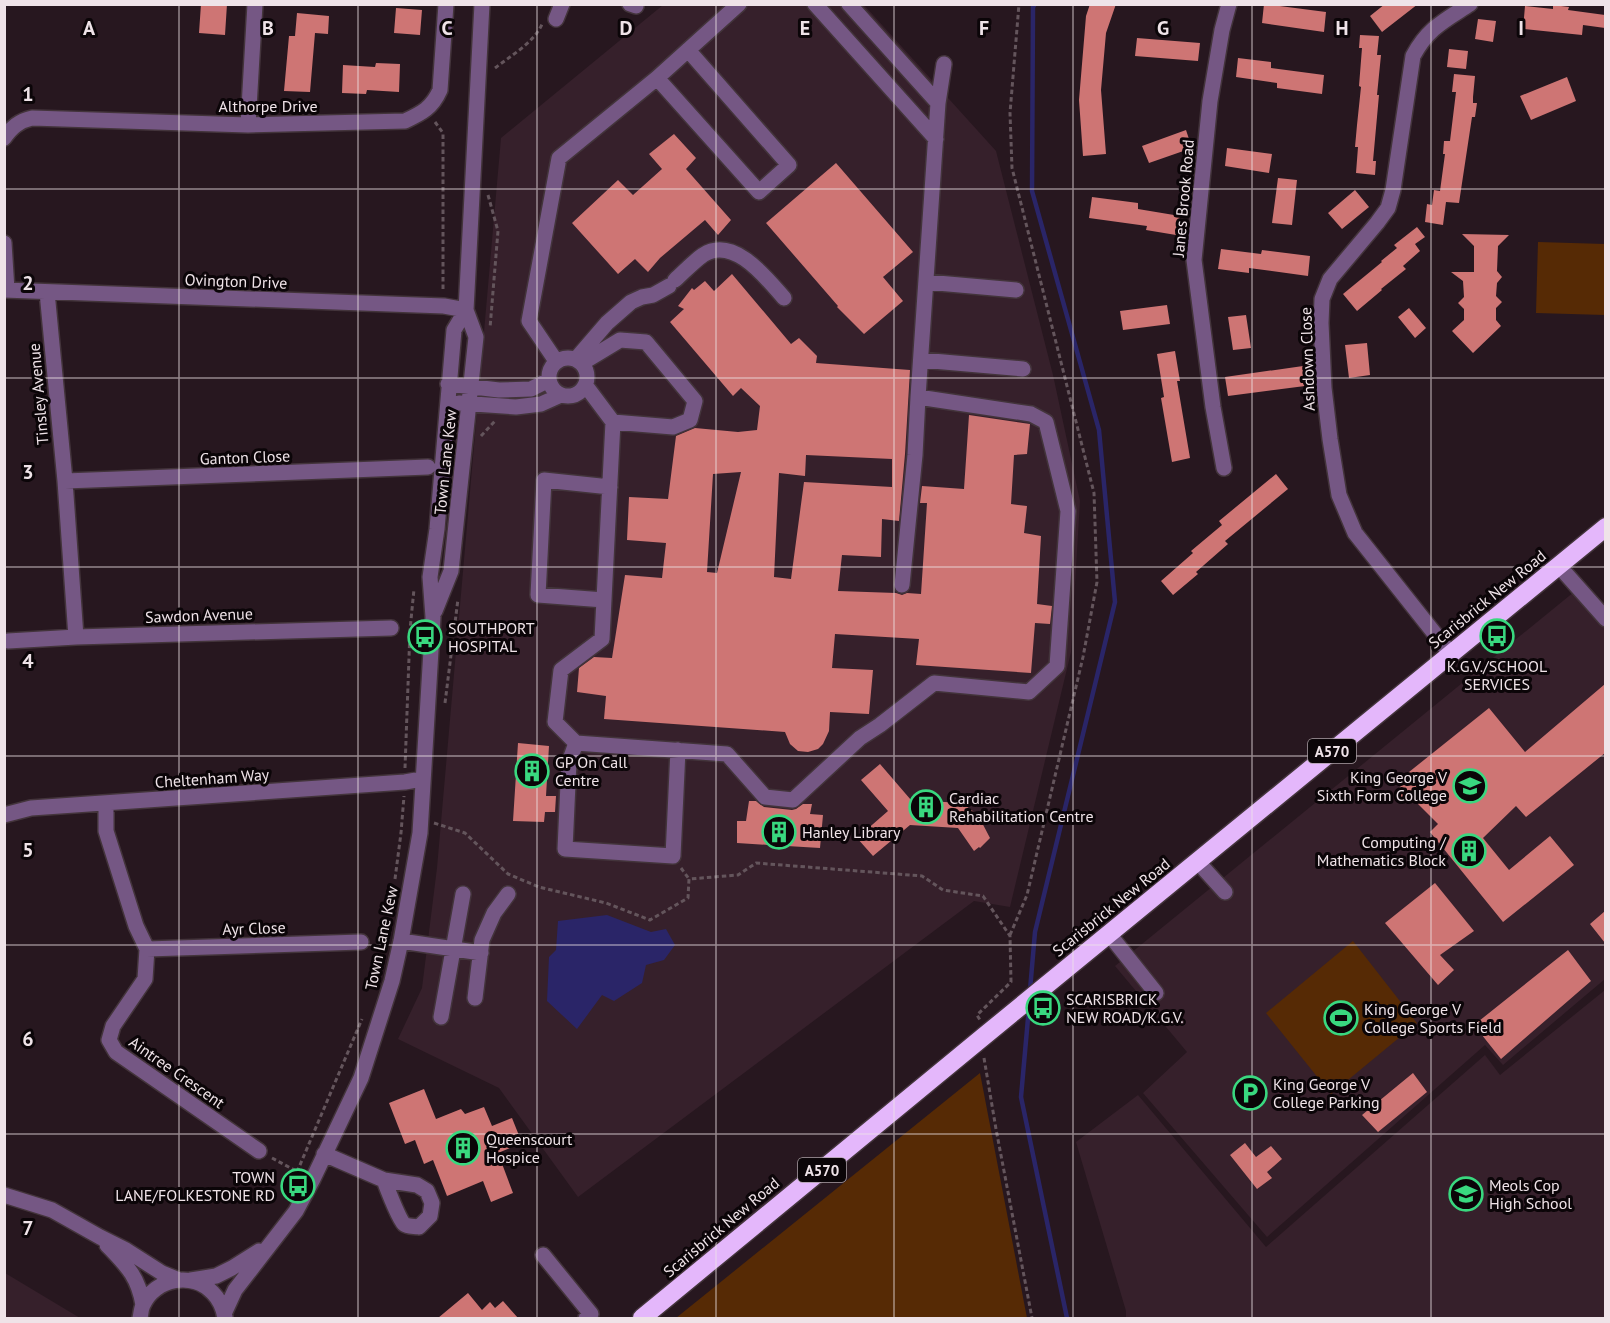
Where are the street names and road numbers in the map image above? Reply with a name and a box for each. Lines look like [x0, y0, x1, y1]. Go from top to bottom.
street label: Althorpe Drive [218, 96, 318, 116]
street label: Janes Brook Road [1168, 138, 1198, 259]
street label: Ovington Drive [184, 269, 288, 293]
street label: Ashdown Close [1295, 307, 1319, 411]
street label: Tinsley Avenue [24, 342, 52, 446]
street label: Town Lane Kew [430, 408, 460, 516]
street label: Ganton Close [199, 445, 291, 469]
street label: Scarisbrick New Road [1424, 545, 1550, 653]
street label: Sawdon Avenue [145, 603, 253, 627]
road number: A570 [1308, 739, 1356, 763]
street label: Cheltenham Way [154, 764, 270, 792]
street label: Scarisbrick New Road [1048, 853, 1174, 961]
street label: Town Lane Kew [360, 884, 402, 992]
street label: Ayr Close [222, 917, 286, 939]
street label: Aintree Crescent [125, 1032, 229, 1113]
road number: A570 [798, 1158, 846, 1182]
street label: Scarisbrick New Road [659, 1173, 783, 1281]

